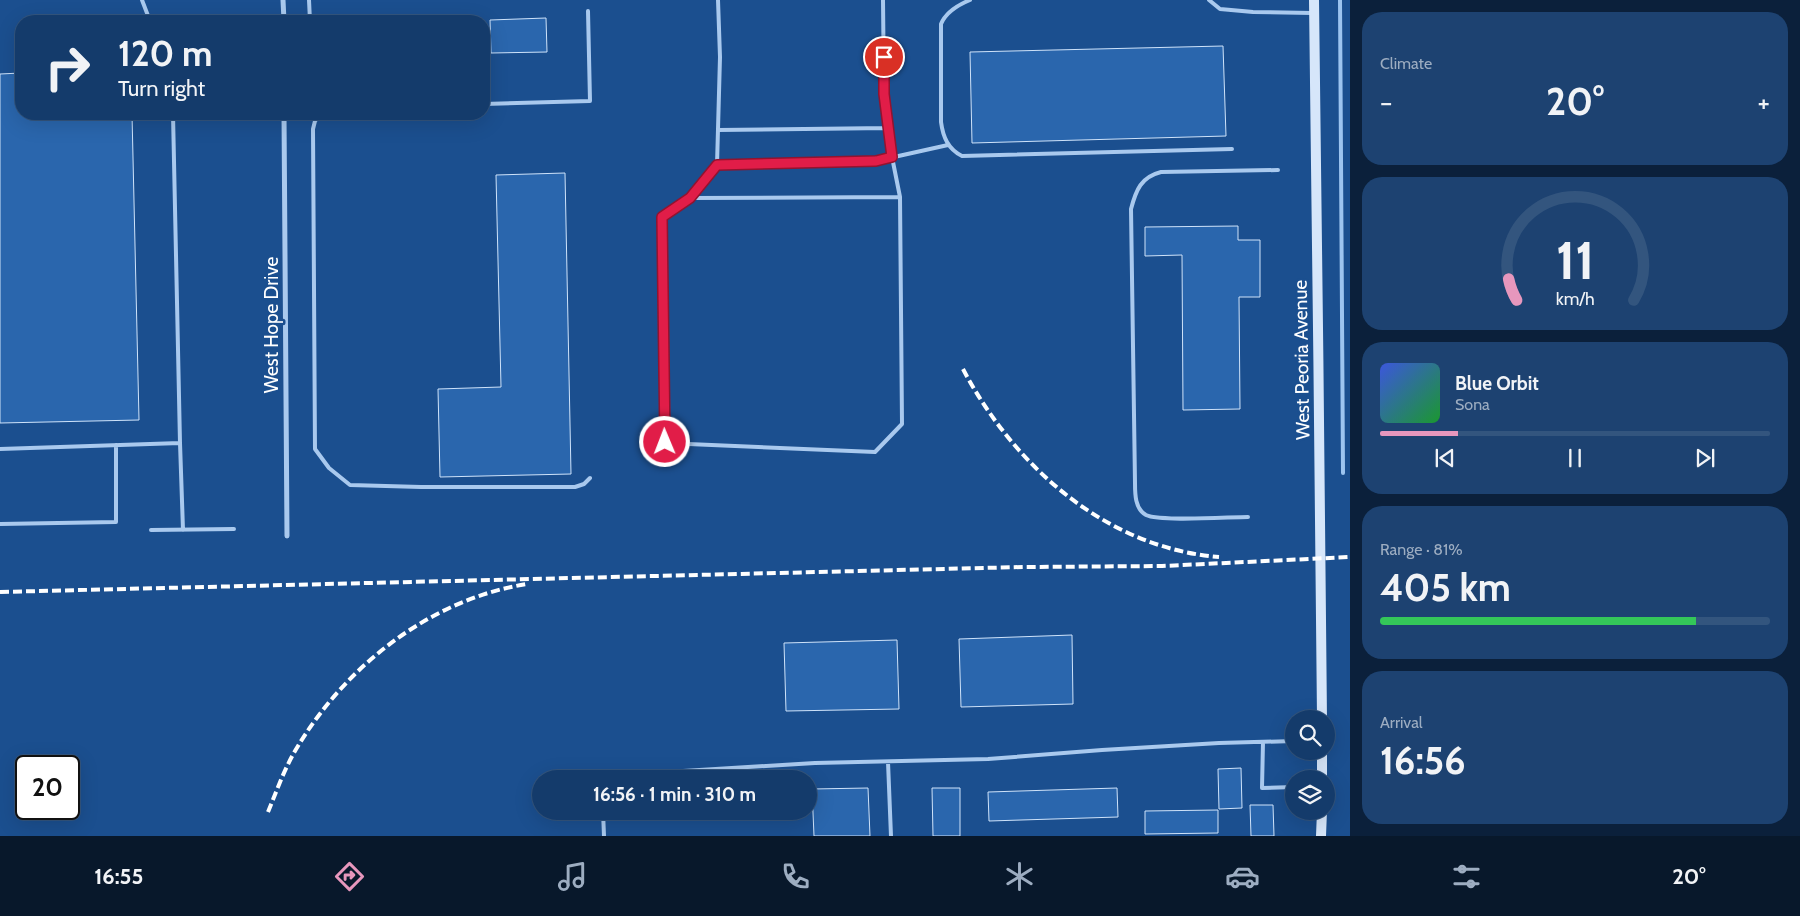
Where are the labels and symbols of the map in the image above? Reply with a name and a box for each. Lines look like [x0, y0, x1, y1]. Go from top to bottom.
pin [863, 36, 905, 78]
street label: West Hope Drive [260, 257, 283, 393]
street label: West Peoria Avenue [1289, 280, 1314, 440]
position arrow [638, 415, 690, 467]
speed limit sign: 20 [15, 755, 80, 820]

